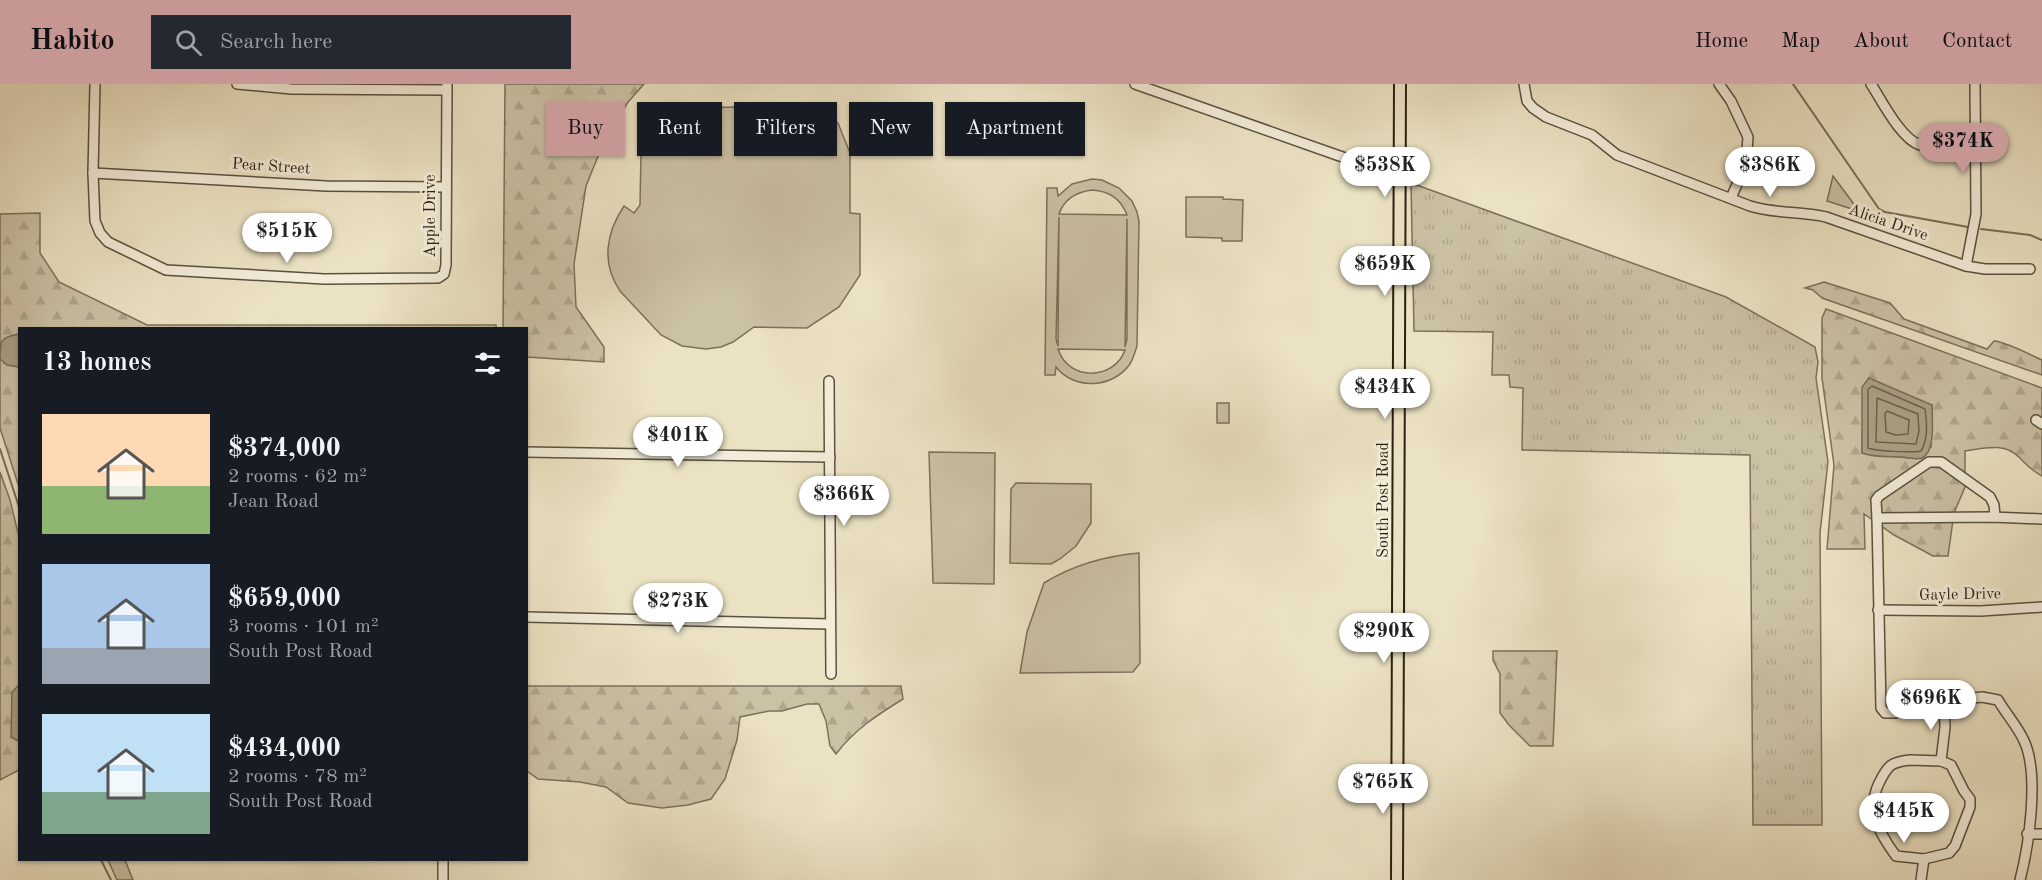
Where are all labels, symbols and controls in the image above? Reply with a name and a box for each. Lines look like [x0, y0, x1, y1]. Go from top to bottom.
search box [151, 15, 571, 69]
icon: search [172, 26, 205, 59]
text: Habito [30, 28, 115, 56]
text: Search here [220, 31, 332, 53]
text: Home [1695, 31, 1748, 52]
text: Map [1781, 31, 1820, 52]
text: About [1853, 31, 1909, 52]
text: Contact [1942, 31, 2012, 52]
chip: Buy [546, 102, 625, 156]
chip: Rent [637, 102, 722, 156]
chip: Filters [734, 102, 837, 156]
chip: New [849, 102, 933, 156]
chip: Apartment [945, 102, 1085, 156]
pin: $374K [1921, 123, 2005, 174]
text: $374K [1932, 132, 1994, 152]
pin: $538K [1343, 147, 1427, 198]
pin: $386K [1728, 147, 1812, 198]
street label: Pear Street [231, 156, 311, 178]
text: $538K [1354, 156, 1416, 176]
text: $386K [1739, 156, 1801, 176]
street label: Apple Drive [423, 174, 439, 258]
street label: Alicia Drive [1846, 202, 1930, 244]
pin: $515K [245, 213, 329, 264]
text: $515K [256, 222, 318, 242]
pin: $659K [1343, 246, 1427, 297]
text: $659K [1354, 255, 1416, 275]
icon: filters [471, 347, 504, 380]
text: 13 homes [42, 350, 151, 376]
pin: $434K [1343, 369, 1427, 420]
text: $434K [1354, 378, 1416, 398]
pin: $401K [636, 417, 720, 468]
text: $401K [647, 426, 709, 446]
text: $374,000 [228, 436, 341, 462]
icon: home [90, 438, 162, 510]
street label: South Post Road [1376, 442, 1392, 558]
text: 2 rooms · 62 m² [228, 467, 367, 487]
pin: $366K [802, 476, 886, 527]
text: $366K [813, 485, 875, 505]
text: Jean Road [228, 492, 319, 512]
pin: $273K [636, 583, 720, 634]
text: $659,000 [228, 586, 341, 612]
street label: Gayle Drive [1919, 586, 2001, 604]
icon: home [90, 588, 162, 660]
text: $273K [647, 592, 709, 612]
pin: $290K [1342, 613, 1426, 664]
text: 3 rooms · 101 m² [228, 617, 378, 637]
text: $290K [1353, 622, 1415, 642]
text: South Post Road [228, 642, 373, 662]
pin: $696K [1889, 680, 1973, 731]
text: $696K [1900, 689, 1962, 709]
text: $434,000 [228, 736, 341, 762]
icon: home [90, 738, 162, 810]
pin: $765K [1341, 764, 1425, 815]
text: 2 rooms · 78 m² [228, 767, 367, 787]
text: $765K [1352, 773, 1414, 793]
text: South Post Road [228, 792, 373, 812]
pin: $445K [1862, 793, 1946, 844]
text: $445K [1873, 802, 1935, 822]

